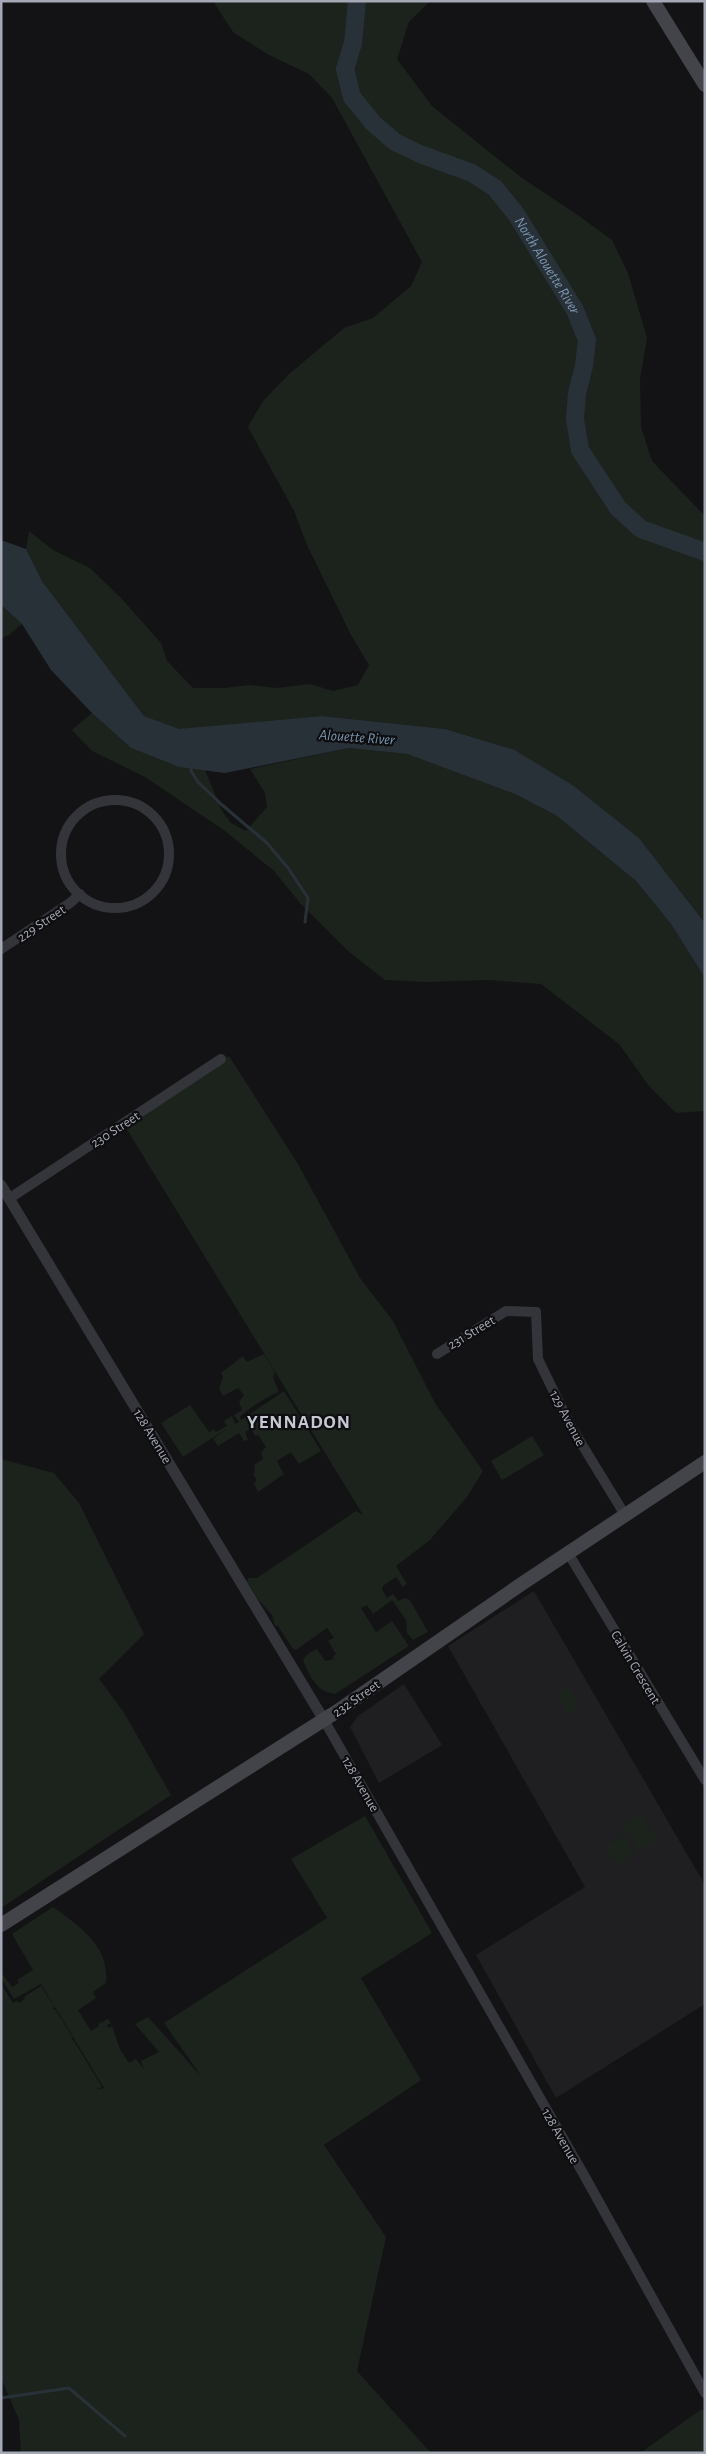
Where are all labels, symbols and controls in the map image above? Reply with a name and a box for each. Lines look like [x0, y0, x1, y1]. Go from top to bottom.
water label: North Alouette River [512, 215, 583, 317]
water label: Alouette River [318, 727, 396, 748]
street label: 229 Street [15, 902, 69, 945]
street label: 230 Street [89, 1109, 143, 1151]
street label: 231 Street [446, 1313, 498, 1352]
street label: 129 Avenue [547, 1388, 588, 1449]
street label: 128 Avenue [130, 1407, 174, 1466]
district label: YENNADON [247, 1413, 351, 1432]
street label: Calvin Crescent [608, 1628, 663, 1707]
street label: 232 Street [331, 1677, 383, 1720]
street label: 128 Avenue [339, 1755, 381, 1814]
street label: 128 Avenue [539, 2107, 581, 2166]

